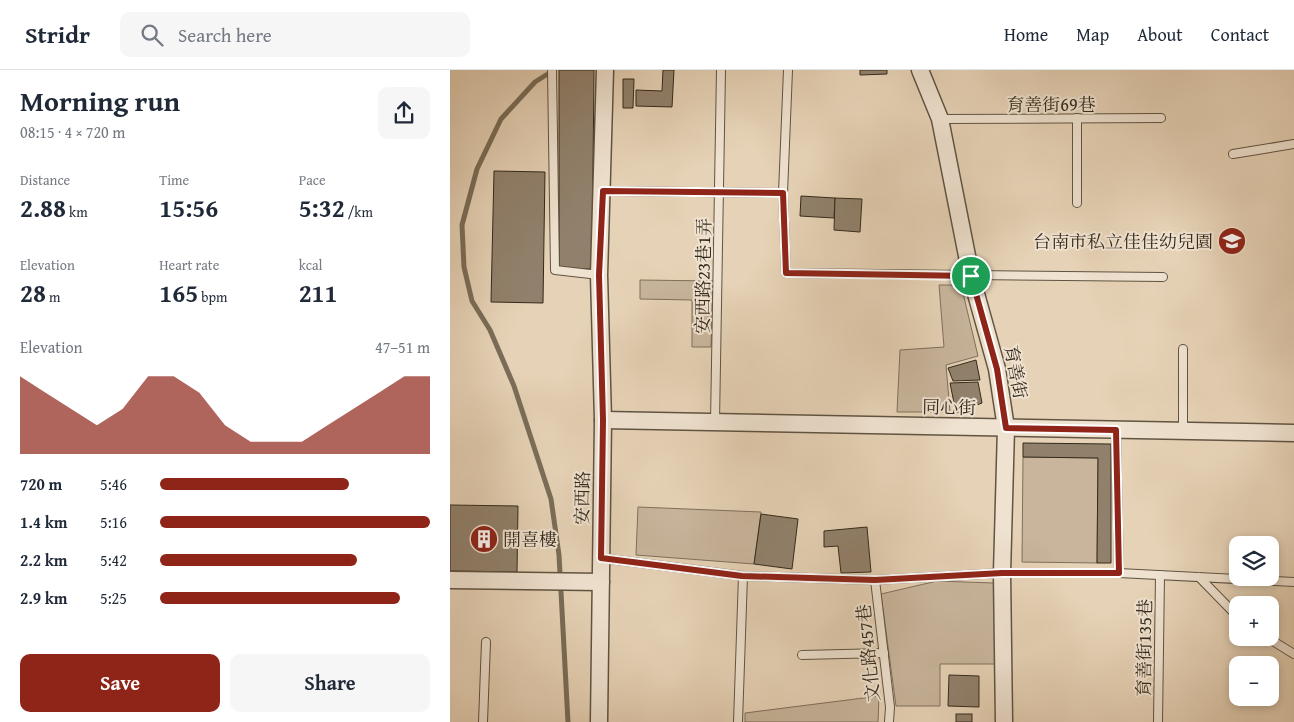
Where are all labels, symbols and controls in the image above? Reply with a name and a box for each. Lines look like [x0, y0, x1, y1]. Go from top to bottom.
search box [120, 12, 470, 57]
text: Stridr [25, 17, 90, 52]
icon: search [138, 21, 166, 49]
text: Search here [178, 21, 272, 49]
text: Home [1004, 21, 1048, 48]
text: Map [1076, 21, 1109, 48]
text: About [1137, 21, 1183, 48]
text: Contact [1211, 21, 1269, 48]
text: Morning run [20, 80, 180, 121]
button: share [378, 87, 430, 139]
street label: 育善街69巷 [1006, 91, 1096, 118]
text: 08:15 · 4 × 720 m [20, 120, 125, 144]
text: Distance [20, 170, 70, 190]
text: Time [159, 170, 189, 190]
text: Pace [299, 170, 326, 190]
text: 2.88 [20, 190, 66, 226]
text: 15:56 [159, 190, 218, 226]
text: 5:32 [299, 190, 345, 226]
text: km [66, 202, 88, 222]
text: /km [345, 202, 373, 222]
street label: 安西路23巷1弄 [688, 218, 718, 334]
school or university icon: 台南市私立佳佳幼兒園 [1217, 226, 1247, 256]
place label: 台南市私立佳佳幼兒園 [1033, 228, 1213, 255]
text: Elevation [20, 255, 75, 275]
text: Heart rate [159, 255, 219, 275]
text: kcal [299, 255, 323, 275]
pin [950, 255, 992, 297]
icon: arrive [957, 262, 985, 290]
text: 28 [20, 275, 46, 311]
text: 165 [159, 275, 198, 311]
text: 211 [299, 275, 338, 311]
text: m [46, 287, 60, 307]
text: bpm [198, 287, 228, 307]
text: Elevation [20, 335, 83, 359]
text: 47–51 m [375, 335, 430, 359]
street label: 育善街 [998, 343, 1034, 401]
street label: 同心街 [922, 393, 976, 421]
street label: 安西路 [568, 471, 596, 525]
text: 720 m [20, 472, 62, 496]
text: 5:46 [100, 472, 127, 496]
text: 1.4 km [20, 510, 67, 534]
text: 5:16 [100, 510, 127, 534]
building icon: 開喜樓 [469, 524, 499, 554]
place label: 開喜樓 [503, 526, 557, 553]
map controls [1229, 536, 1279, 706]
button: layers [1229, 536, 1279, 586]
text: 2.2 km [20, 548, 67, 572]
text: 5:42 [100, 548, 127, 572]
text: 2.9 km [20, 586, 67, 610]
text: 5:25 [100, 586, 127, 610]
button: + [1229, 596, 1279, 646]
street label: 育善街135巷 [1130, 599, 1158, 697]
street label: 文化路457巷 [849, 603, 887, 703]
button: Save [20, 654, 220, 712]
button: Share [230, 654, 430, 712]
button: − [1229, 656, 1279, 706]

